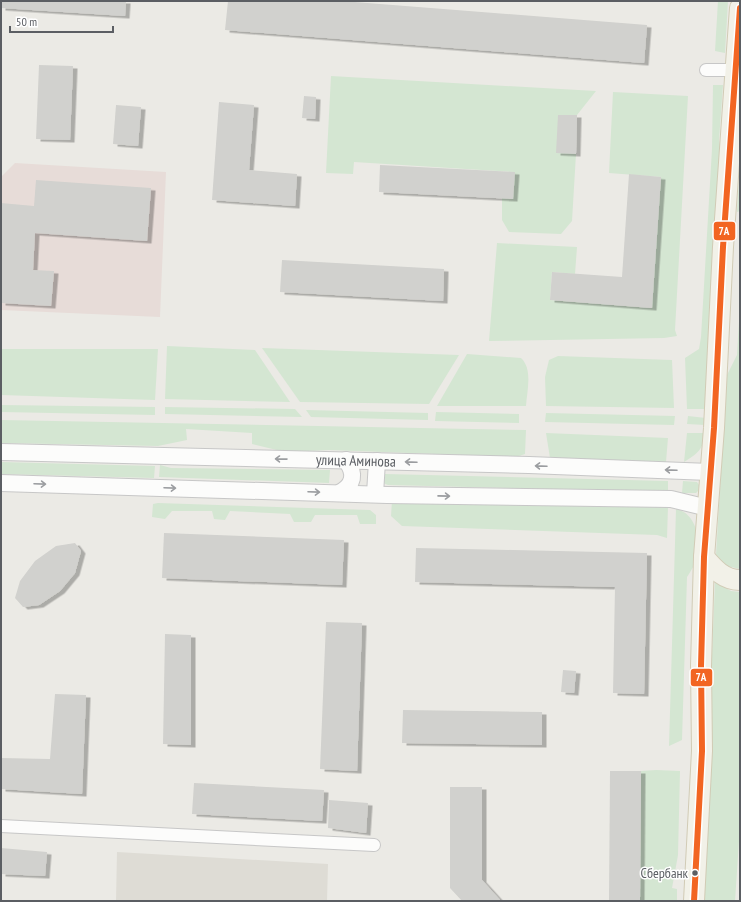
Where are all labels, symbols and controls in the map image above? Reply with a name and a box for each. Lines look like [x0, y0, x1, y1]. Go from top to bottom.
scale bar [10, 8, 113, 34]
text: 50 m [16, 14, 37, 29]
line badge: 7А [713, 221, 736, 241]
text: 7А [719, 224, 730, 238]
street label: улица Аминова [316, 450, 396, 471]
one-way arrow [275, 455, 288, 463]
one-way arrow [405, 458, 418, 466]
one-way arrow [535, 462, 548, 469]
one-way arrow [665, 466, 678, 474]
one-way arrow [33, 480, 46, 488]
one-way arrow [163, 484, 176, 492]
one-way arrow [307, 489, 320, 496]
one-way arrow [437, 492, 450, 500]
line badge: 7А [690, 668, 713, 687]
text: 7А [696, 670, 707, 684]
place label: Сбербанк [641, 864, 689, 882]
marker: Сбербанк [690, 868, 700, 878]

